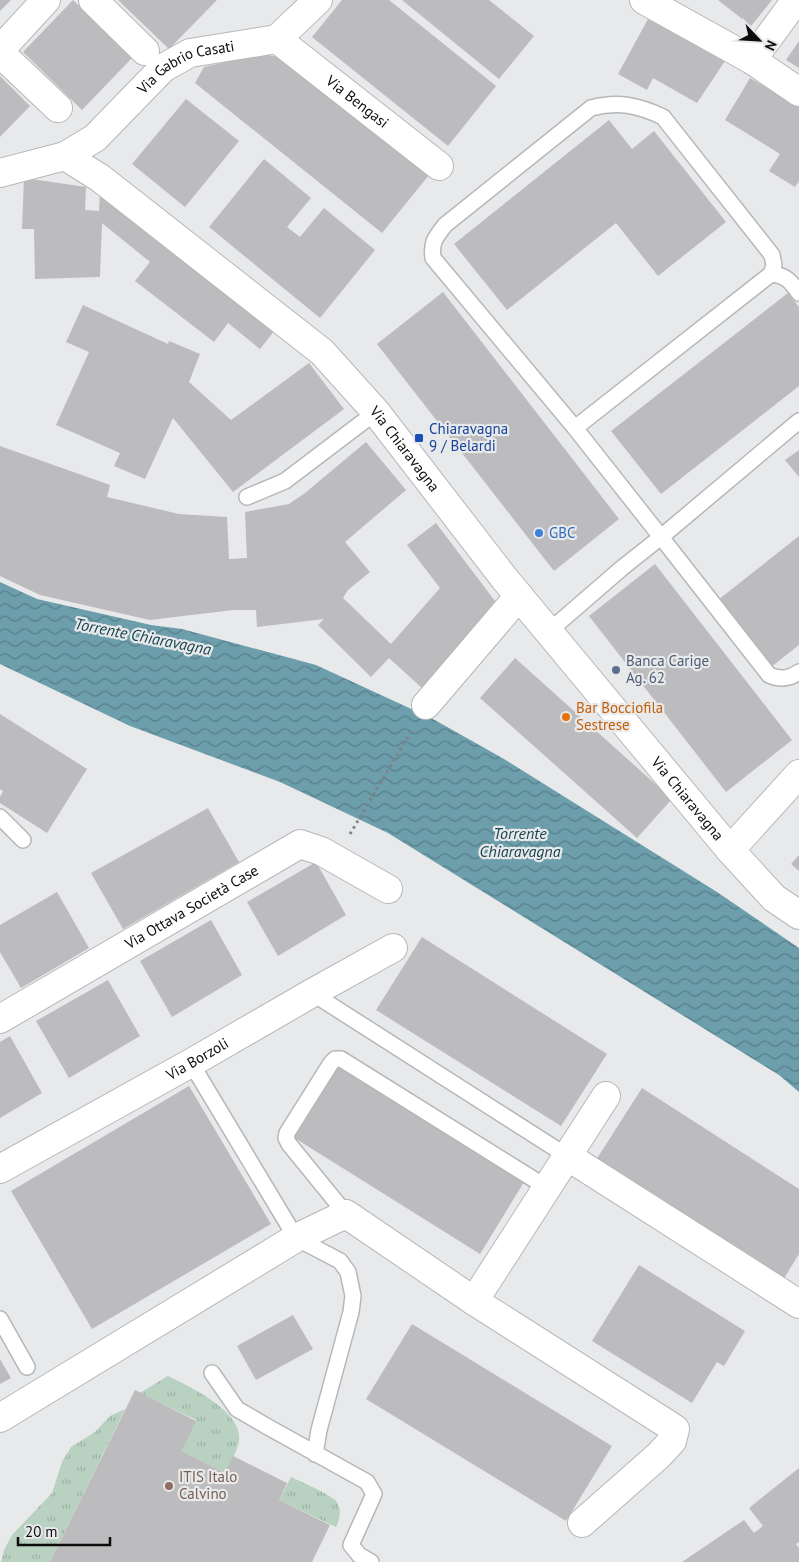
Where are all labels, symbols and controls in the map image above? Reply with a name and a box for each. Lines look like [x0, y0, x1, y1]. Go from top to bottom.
north arrow [734, 15, 784, 65]
street label: Via Gabrio Casati [132, 36, 236, 99]
text: N [761, 38, 781, 53]
street label: Via Bengasi [322, 70, 393, 132]
street label: Via Chiaravagna [365, 401, 444, 495]
place label: Chiaravagna 9 / Belardi [429, 419, 508, 455]
marker: Chiaravagna 9 / Belardi [413, 432, 425, 444]
place label: GBC [549, 523, 576, 542]
marker: GBC [533, 527, 545, 539]
water label: Torrente Chiaravagna [73, 613, 213, 659]
place label: Banca Carige Ag. 62 [626, 651, 709, 687]
marker: Banca Carige Ag. 62 [610, 664, 622, 676]
place label: Bar Bocciofila Sestrese [576, 698, 663, 734]
marker: Bar Bocciofila Sestrese [560, 711, 572, 723]
street label: Via Chiaravagna [647, 752, 728, 844]
water label: Torrente Chiaravagna [479, 823, 561, 861]
street label: Via Ottava Società Case [120, 860, 262, 954]
street label: Via Borzoli [162, 1033, 232, 1084]
place label: ITIS Italo Calvino [179, 1467, 237, 1503]
marker: ITIS Italo Calvino [163, 1480, 175, 1492]
scale bar [18, 1514, 110, 1546]
text: 20 m [25, 1522, 58, 1541]

